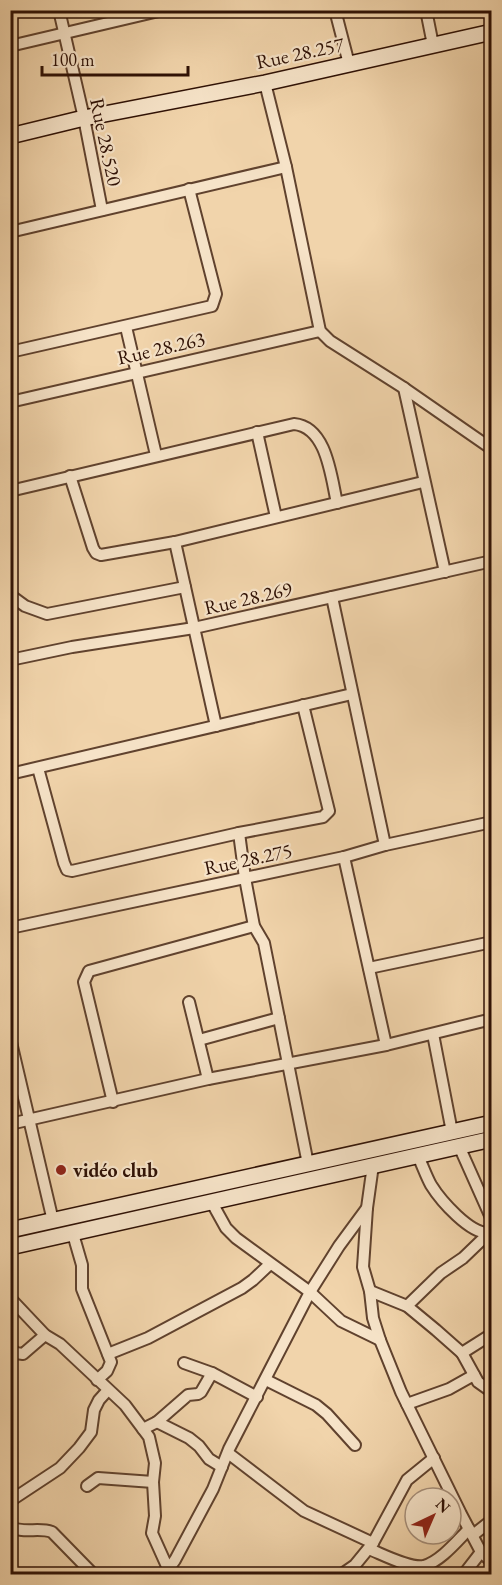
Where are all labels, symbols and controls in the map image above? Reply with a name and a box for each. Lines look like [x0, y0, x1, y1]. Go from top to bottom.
street label: Rue 28.257 [254, 31, 347, 75]
scale bar [42, 39, 188, 77]
text: 100 m [51, 48, 95, 71]
street label: Rue 28.520 [84, 96, 128, 189]
street label: Rue 28.263 [115, 325, 207, 371]
street label: Rue 28.269 [202, 575, 295, 621]
street label: Rue 28.275 [202, 837, 294, 881]
place label: vidéo club [73, 1157, 158, 1183]
marker: vidéo club [54, 1163, 68, 1177]
north arrow [403, 1486, 463, 1546]
text: N [431, 1494, 455, 1518]

